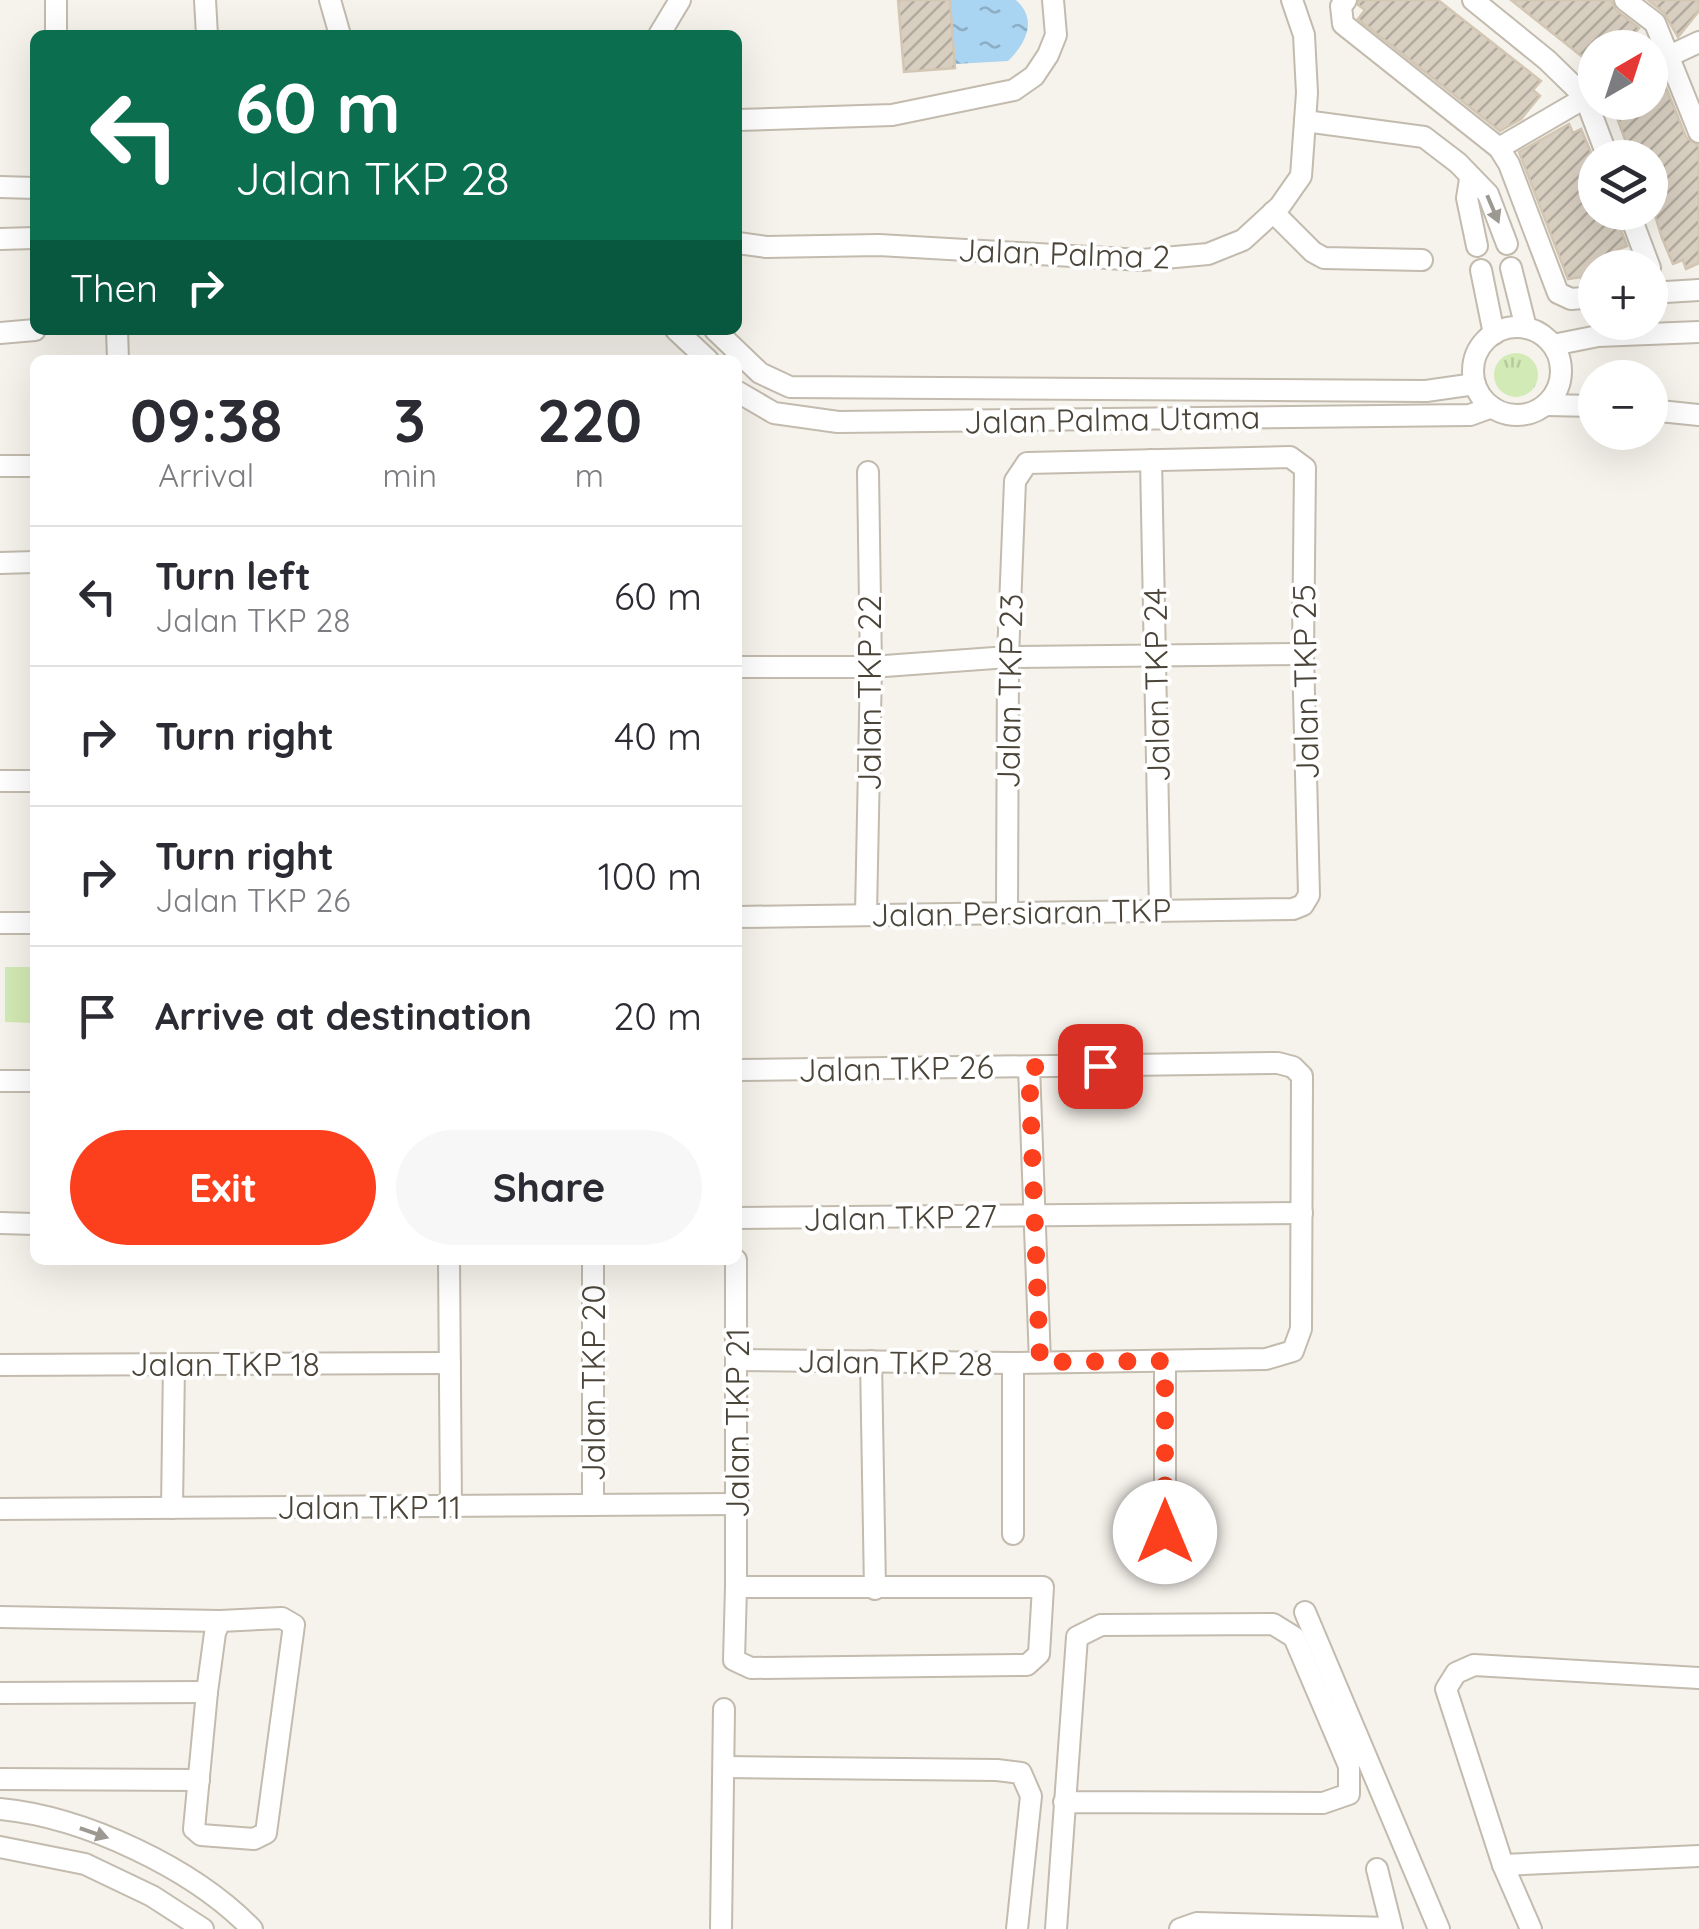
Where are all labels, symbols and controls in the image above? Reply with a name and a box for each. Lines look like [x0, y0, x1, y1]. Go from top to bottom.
north arrow [1578, 30, 1668, 120]
map controls [1578, 30, 1668, 450]
text: 60 m [235, 63, 401, 151]
icon: left [70, 70, 200, 200]
button: layers [1578, 140, 1668, 230]
text: Jalan TKP 28 [235, 150, 510, 206]
one-way arrow [1485, 194, 1501, 224]
street label: Jalan Palma 2 [957, 229, 1171, 277]
button: + [1578, 250, 1668, 340]
icon: right [178, 260, 233, 315]
text: Then [70, 264, 158, 312]
button: − [1578, 360, 1668, 450]
text: 09:38 [130, 382, 282, 457]
text: 3 [394, 382, 426, 457]
text: 220 [537, 382, 642, 457]
street label: Jalan Palma Utama [964, 396, 1260, 442]
text: Arrival [158, 455, 254, 495]
text: min [382, 455, 437, 495]
text: m [575, 455, 604, 495]
text: Turn left [155, 552, 311, 600]
icon: left [70, 569, 125, 624]
text: 60 m [614, 572, 702, 620]
street label: Jalan TKP 25 [1283, 584, 1327, 780]
street label: Jalan TKP 24 [1134, 587, 1178, 783]
street label: Jalan TKP 23 [987, 593, 1031, 789]
street label: Jalan TKP 22 [849, 595, 889, 791]
text: Jalan TKP 28 [155, 600, 350, 640]
icon: right [70, 709, 125, 764]
text: Turn right [155, 712, 334, 760]
text: 40 m [614, 712, 702, 760]
text: Turn right [155, 832, 334, 880]
icon: right [70, 849, 125, 904]
text: 100 m [598, 852, 702, 900]
text: Jalan TKP 26 [155, 880, 350, 920]
street label: Jalan Persiaran TKP [870, 889, 1172, 935]
icon: arrive [70, 989, 125, 1044]
text: Arrive at destination [155, 992, 532, 1040]
text: 20 m [613, 992, 702, 1040]
pin [1058, 1024, 1143, 1109]
icon: arrive [1073, 1039, 1128, 1094]
street label: Jalan TKP 26 [798, 1046, 994, 1090]
button: Exit [70, 1130, 376, 1245]
button: Share [396, 1130, 702, 1245]
street label: Jalan TKP 27 [803, 1195, 997, 1239]
street label: Jalan TKP 20 [573, 1284, 613, 1482]
street label: Jalan TKP 21 [717, 1328, 757, 1518]
street label: Jalan TKP 28 [797, 1340, 993, 1384]
street label: Jalan TKP 18 [130, 1344, 320, 1384]
position arrow [1113, 1480, 1217, 1584]
street label: Jalan TKP 11 [277, 1487, 461, 1527]
one-way arrow [79, 1827, 109, 1842]

